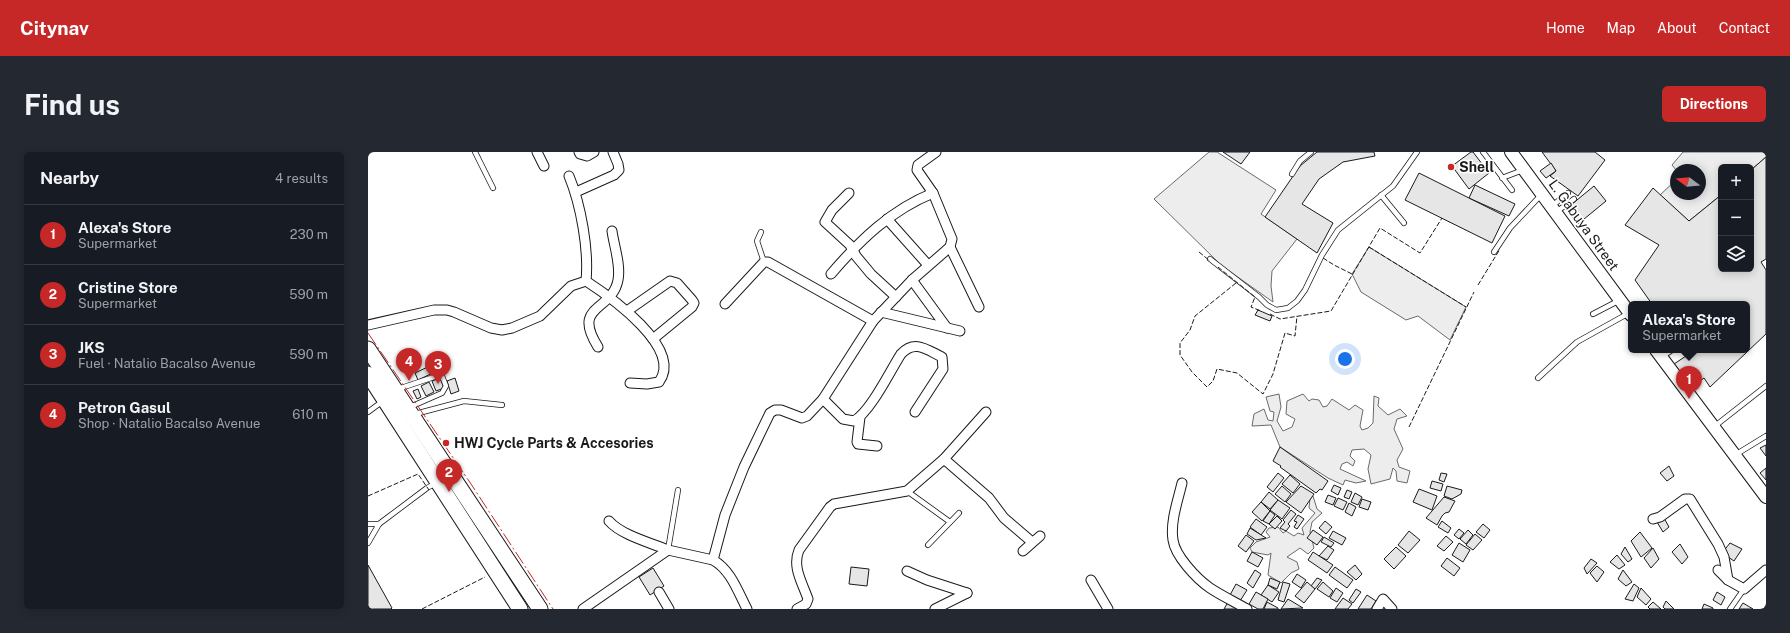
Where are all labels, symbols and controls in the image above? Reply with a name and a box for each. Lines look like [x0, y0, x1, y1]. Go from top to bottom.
text: Citynav [20, 17, 89, 39]
text: Home [1546, 20, 1585, 36]
text: Map [1607, 20, 1635, 36]
text: About [1657, 20, 1697, 36]
text: Contact [1719, 20, 1770, 36]
button: Directions [1662, 86, 1766, 122]
text: Find us [24, 88, 120, 121]
place label: Shell [1459, 159, 1494, 175]
marker: Shell [1446, 162, 1456, 172]
north arrow [1670, 164, 1706, 200]
map controls [1718, 164, 1754, 272]
button: + [1718, 164, 1754, 200]
text: Nearby [40, 168, 99, 188]
text: 4 results [275, 171, 328, 186]
street label: L. Gabuya Street [1546, 176, 1622, 274]
button: − [1718, 200, 1754, 236]
text: Alexa's Store [78, 219, 171, 236]
text: 1 [50, 227, 56, 242]
text: 230 m [290, 227, 328, 242]
text: Supermarket [78, 236, 157, 251]
button: layers [1718, 236, 1754, 272]
text: Cristine Store [78, 279, 178, 296]
text: 2 [49, 287, 57, 302]
text: 590 m [289, 287, 328, 302]
text: Supermarket [78, 296, 157, 311]
popup [1628, 301, 1750, 353]
text: Alexa's Store [1642, 311, 1736, 328]
text: Supermarket [1642, 328, 1721, 343]
text: JKS [78, 339, 105, 356]
text: 3 [49, 347, 57, 362]
text: 590 m [289, 347, 328, 362]
pin: 4 [396, 348, 422, 381]
your location [1335, 349, 1355, 369]
pin: 3 [425, 351, 451, 384]
text: Fuel · Natalio Bacalso Avenue [78, 356, 256, 371]
pin: 1 [1676, 366, 1702, 399]
text: Petron Gasul [78, 399, 171, 416]
text: 4 [49, 407, 57, 422]
text: 610 m [292, 407, 328, 422]
text: Shop · Natalio Bacalso Avenue [78, 416, 260, 431]
place label: HWJ Cycle Parts & Accesories [454, 435, 654, 451]
marker: HWJ Cycle Parts & Accesories [441, 438, 451, 448]
pin: 2 [436, 459, 462, 492]

